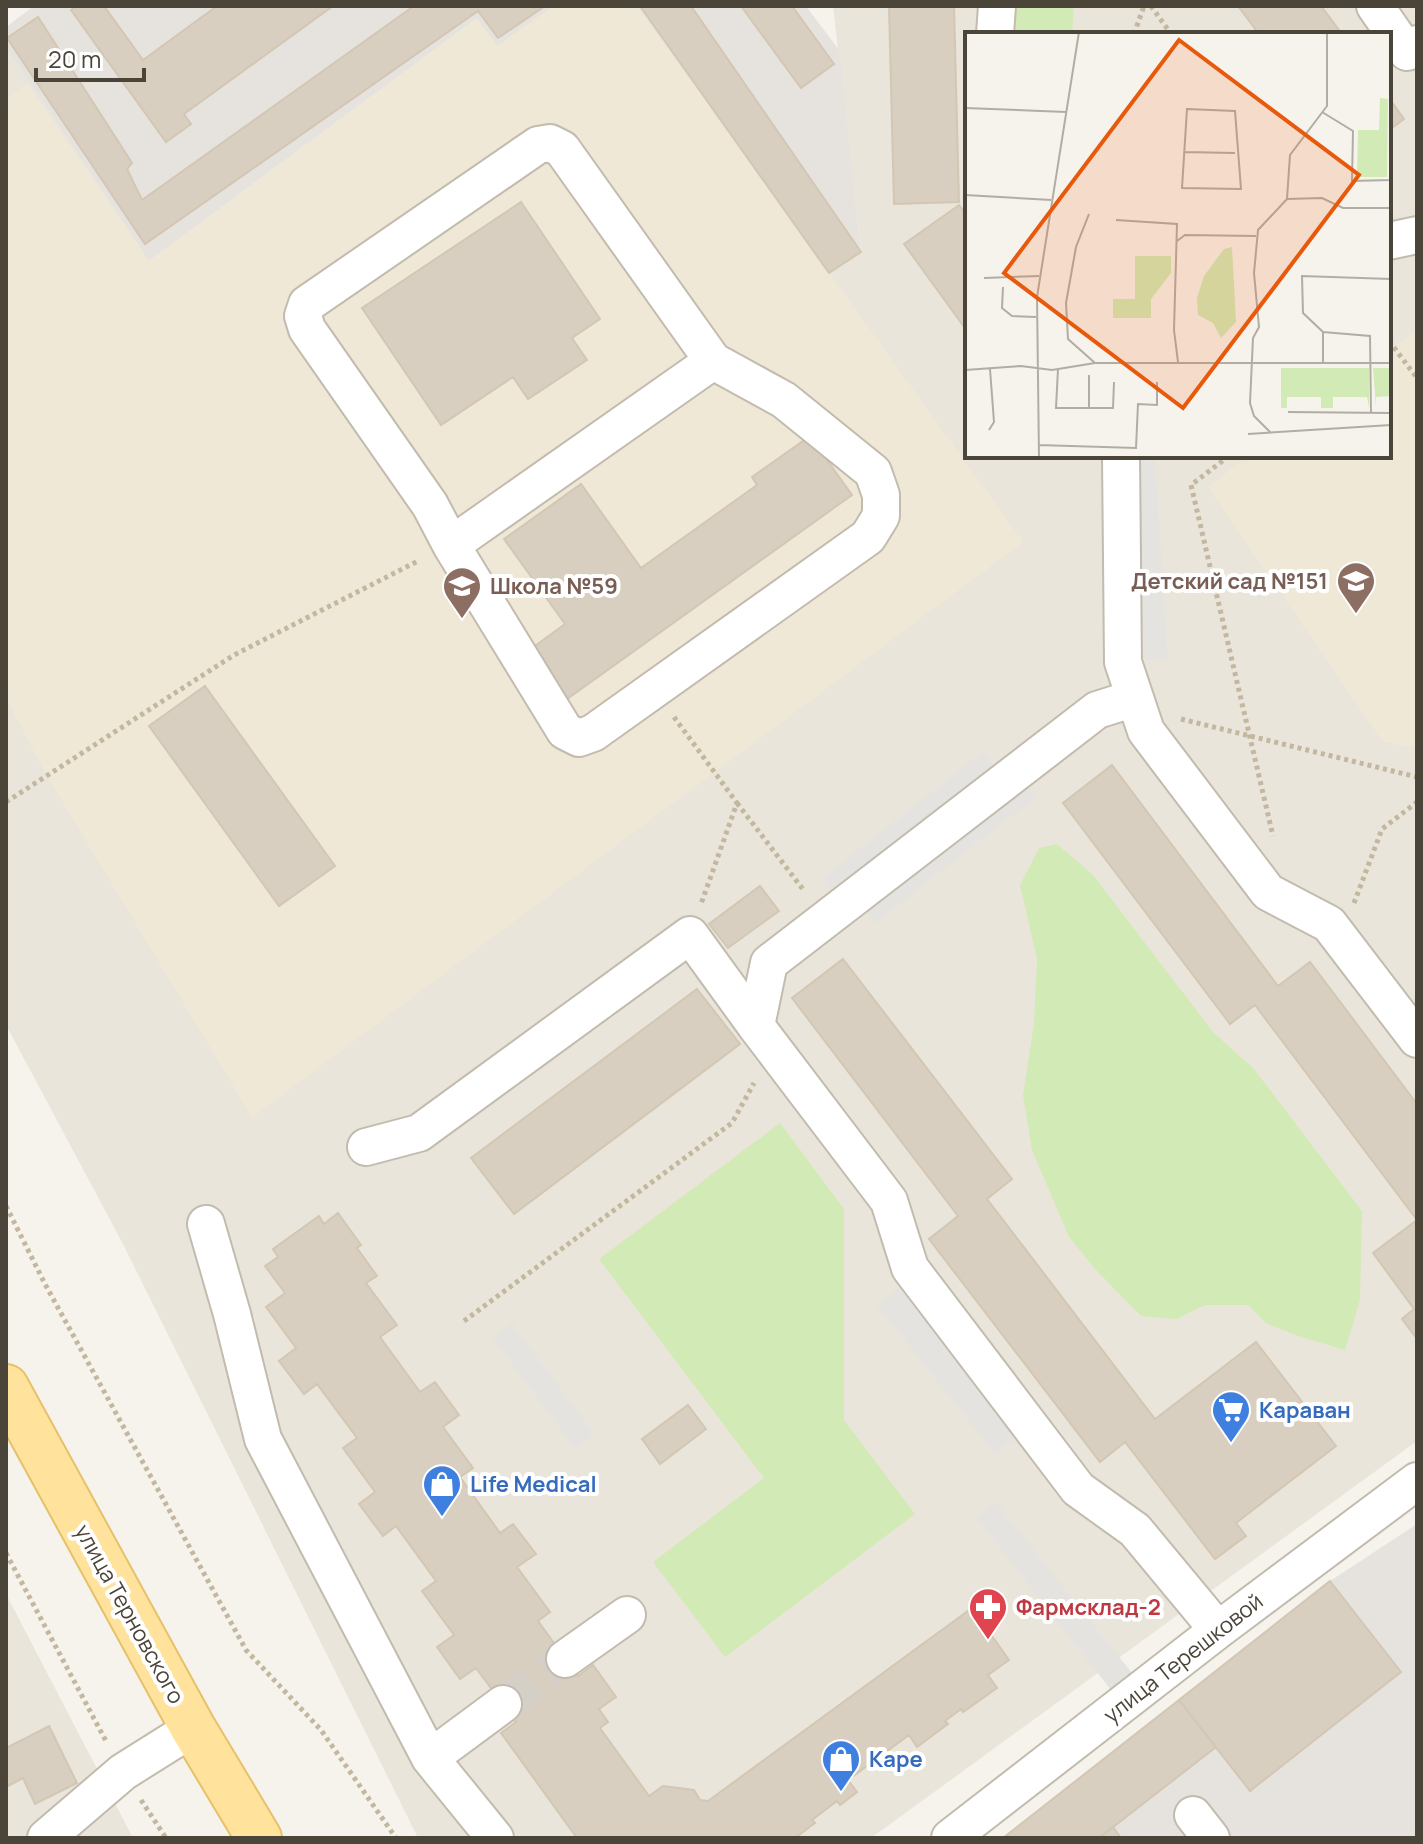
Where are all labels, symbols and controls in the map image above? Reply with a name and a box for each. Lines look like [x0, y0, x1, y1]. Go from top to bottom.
scale bar [36, 32, 144, 82]
inset map [965, 32, 1391, 458]
text: 20 m [48, 42, 101, 75]
school or university icon: Детский сад №151 [1335, 560, 1377, 615]
school or university icon: Школа №59 [441, 565, 483, 620]
place label: Детский сад №151 [1131, 566, 1328, 596]
place label: Школа №59 [490, 571, 618, 601]
supermarket icon: Караван [1210, 1389, 1252, 1444]
place label: Караван [1259, 1395, 1351, 1425]
shop icon: Life Medical [421, 1463, 463, 1518]
place label: Life Medical [470, 1469, 597, 1499]
street label: улица Терновского [68, 1519, 192, 1709]
pharmacy icon: Фармсклад-2 [967, 1586, 1009, 1641]
street label: улица Терешковой [1097, 1586, 1269, 1730]
place label: Фармсклад-2 [1016, 1592, 1161, 1622]
shop icon: Каре [820, 1738, 862, 1793]
place label: Каре [869, 1744, 923, 1774]

